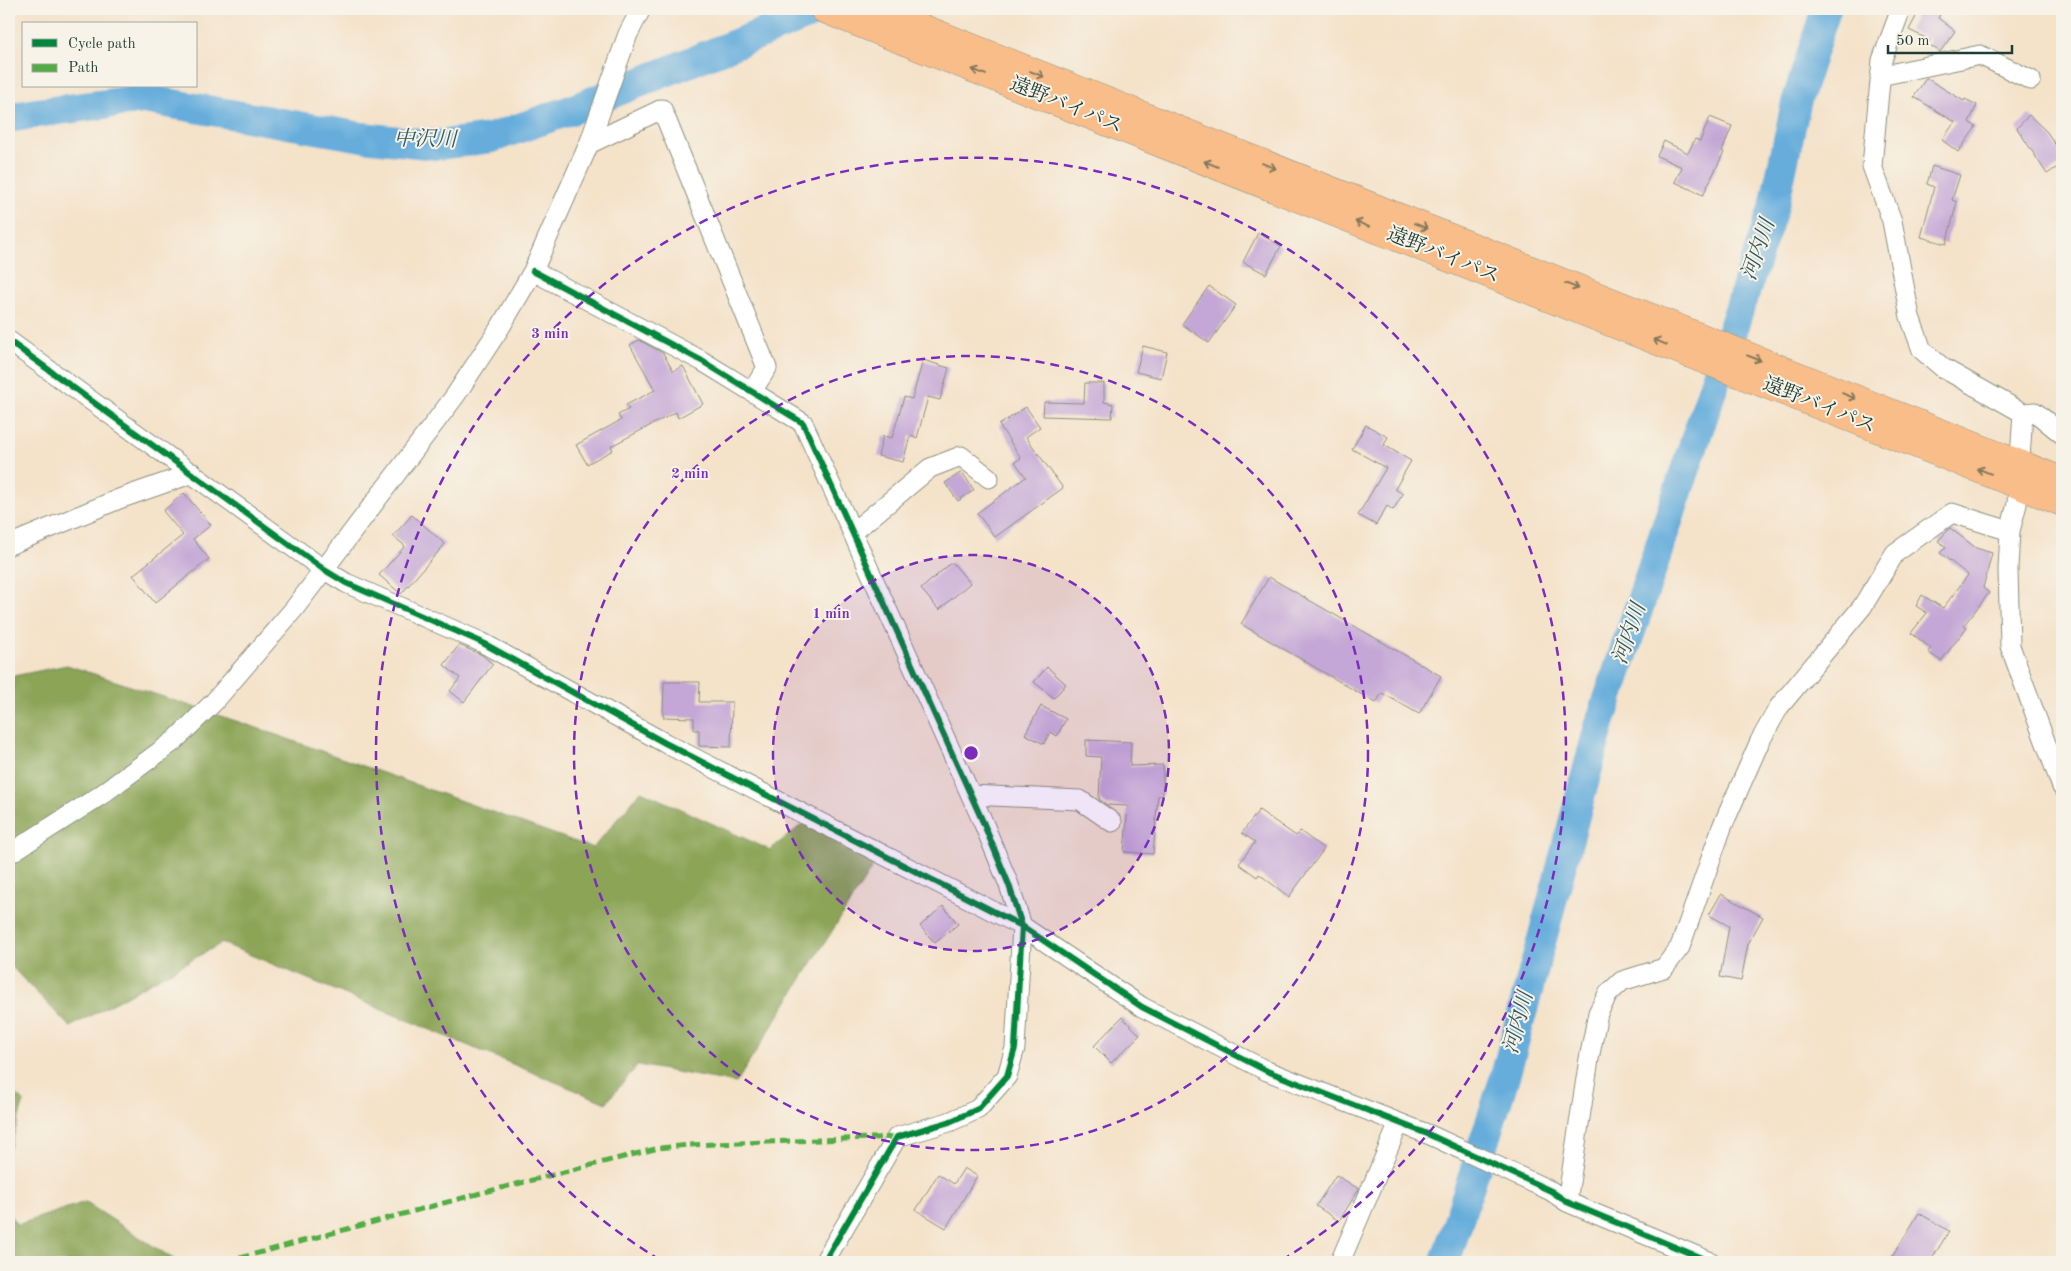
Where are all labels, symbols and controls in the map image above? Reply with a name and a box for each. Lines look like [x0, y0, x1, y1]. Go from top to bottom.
legend [22, 22, 198, 88]
scale bar [1888, 22, 2012, 54]
text: 50 m [1896, 34, 1930, 49]
text: Cycle path [68, 37, 136, 52]
text: Path [68, 61, 98, 76]
one-way arrow [972, 66, 987, 76]
one-way arrow [1029, 69, 1044, 79]
street label: 遠野バイパス [1007, 72, 1126, 138]
water label: 中沢川 [393, 127, 459, 151]
one-way arrow [1204, 159, 1219, 168]
one-way arrow [1261, 162, 1277, 171]
water label: 河内川 [1737, 214, 1780, 283]
one-way arrow [1355, 219, 1370, 228]
street label: 遠野バイパス [1384, 222, 1503, 288]
one-way arrow [1412, 222, 1428, 231]
one-way arrow [1563, 282, 1579, 291]
text: 3 min [531, 327, 569, 342]
one-way arrow [1652, 337, 1667, 346]
one-way arrow [1746, 354, 1761, 363]
street label: 遠野バイパス [1760, 372, 1879, 438]
one-way arrow [1841, 392, 1856, 401]
one-way arrow [1977, 466, 1993, 475]
text: 2 min [671, 467, 709, 482]
water label: 河内川 [1608, 598, 1651, 667]
text: 1 min [812, 607, 850, 622]
centre of rings [962, 744, 980, 762]
water label: 河内川 [1499, 987, 1538, 1056]

